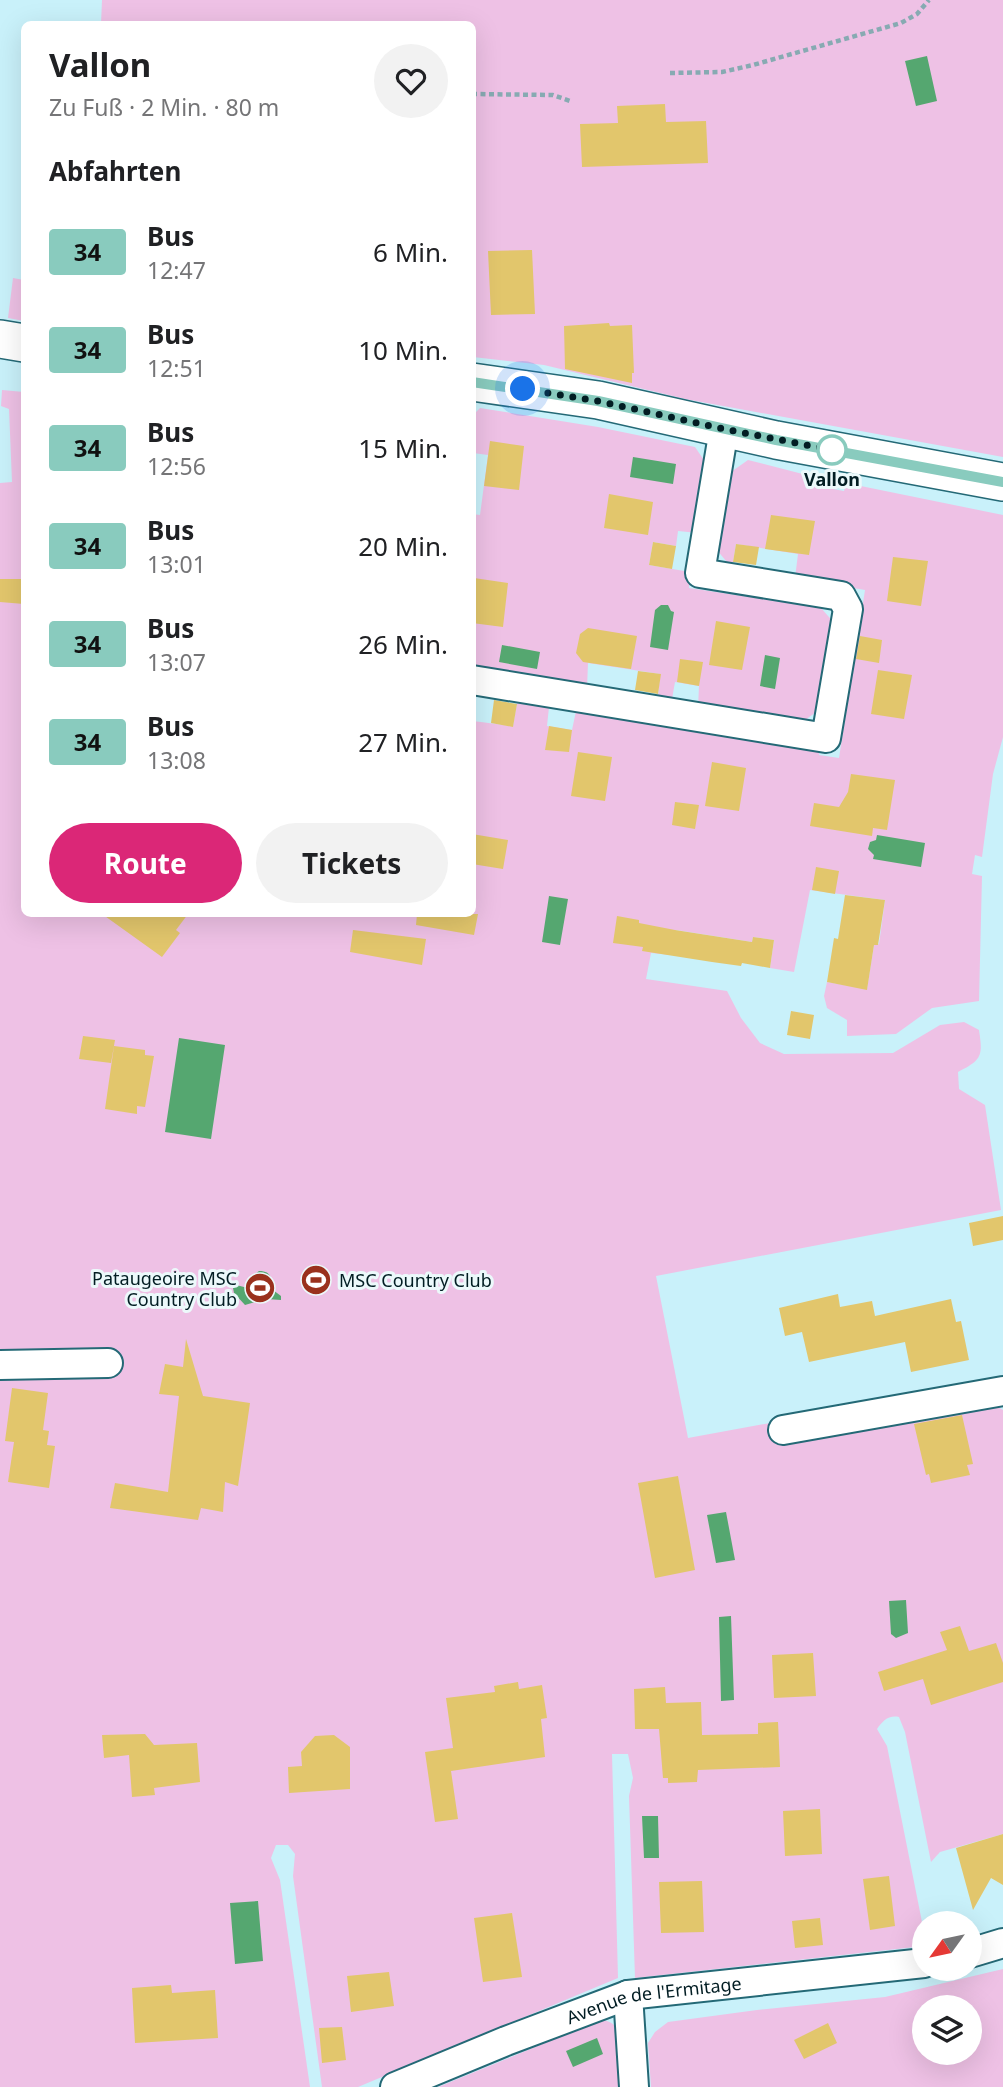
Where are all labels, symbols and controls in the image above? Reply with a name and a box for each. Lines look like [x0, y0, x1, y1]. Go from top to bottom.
text: Vallon [49, 42, 151, 87]
button: heart [374, 44, 448, 118]
text: Zu Fuß · 2 Min. · 80 m [49, 91, 279, 123]
text: Abfahrten [49, 153, 181, 189]
text: Bus [147, 218, 194, 254]
text: 6 Min. [373, 234, 448, 270]
text: 34 [74, 235, 101, 268]
text: 12:47 [147, 254, 206, 286]
text: Bus [147, 316, 194, 352]
text: 10 Min. [358, 332, 448, 368]
text: 34 [74, 333, 101, 366]
text: 12:51 [147, 352, 206, 384]
your location [505, 371, 540, 406]
text: Bus [147, 414, 194, 450]
text: 15 Min. [358, 430, 448, 466]
text: 34 [74, 431, 101, 464]
marker: Vallon [817, 435, 847, 465]
text: 12:56 [147, 450, 206, 482]
place label: Vallon [804, 467, 860, 491]
text: Bus [147, 512, 194, 548]
text: 20 Min. [358, 528, 448, 564]
text: 34 [74, 529, 101, 562]
text: 13:01 [147, 548, 206, 580]
text: Bus [147, 610, 194, 646]
text: 26 Min. [358, 626, 448, 662]
text: 34 [74, 627, 101, 660]
text: 13:07 [147, 646, 206, 678]
text: Bus [147, 708, 194, 744]
text: 27 Min. [358, 724, 448, 760]
text: 34 [74, 725, 101, 758]
text: 13:08 [147, 744, 206, 776]
button: Route [49, 823, 242, 903]
button: Tickets [256, 823, 448, 903]
sports icon: MSC Country Club [299, 1263, 333, 1297]
place label: Pataugeoire MSC Country Club [92, 1266, 237, 1311]
place label: MSC Country Club [339, 1268, 492, 1292]
sports icon: Pataugeoire MSC Country Club [243, 1271, 277, 1305]
north arrow [912, 1911, 982, 1981]
map controls [912, 1911, 982, 2065]
street label: Avenue de l'Ermitage [563, 1971, 743, 2029]
button: layers [912, 1995, 982, 2065]

